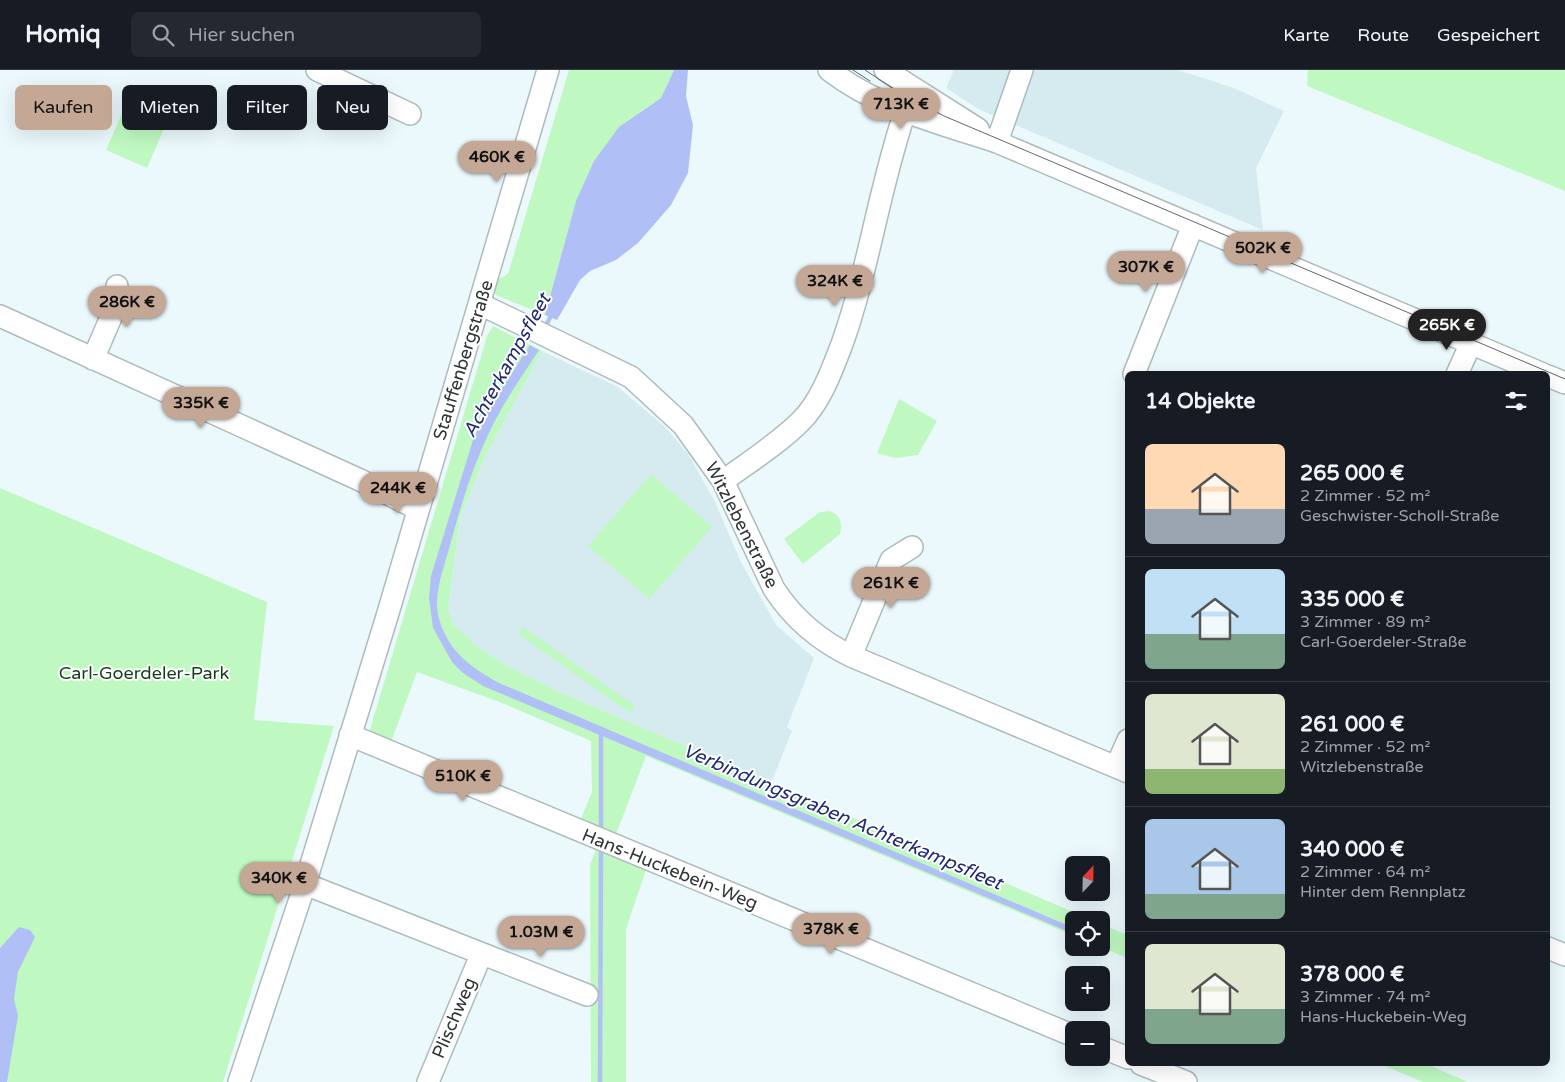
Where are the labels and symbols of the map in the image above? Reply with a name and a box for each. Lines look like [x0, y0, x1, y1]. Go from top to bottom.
pin: 713K € [860, 88, 942, 130]
pin: 460K € [456, 140, 538, 183]
pin: 502K € [1222, 232, 1304, 274]
pin: 307K € [1105, 250, 1187, 293]
pin: 324K € [794, 264, 876, 307]
street label: Stauffenbergstraße [428, 277, 498, 443]
pin: 286K € [86, 286, 168, 328]
water label: Achterkampsfleet [458, 287, 557, 441]
pin: 265K € [1406, 308, 1488, 351]
pin: 335K € [160, 386, 242, 429]
street label: Witzlebenstraße [701, 458, 783, 592]
pin: 244K € [357, 472, 439, 514]
pin: 261K € [850, 566, 932, 609]
park label: Carl-Goerdeler-Park [59, 662, 229, 684]
water label: Verbindungsgraben Achterkampsfleet [680, 739, 1008, 895]
pin: 510K € [422, 760, 504, 802]
street label: Hans-Huckebein-Weg [579, 824, 761, 914]
north arrow [1065, 856, 1110, 901]
pin: 340K € [238, 862, 320, 904]
pin: 378K € [790, 912, 872, 955]
pin: 1.03M € [495, 916, 587, 958]
street label: Plischweg [427, 974, 481, 1062]

